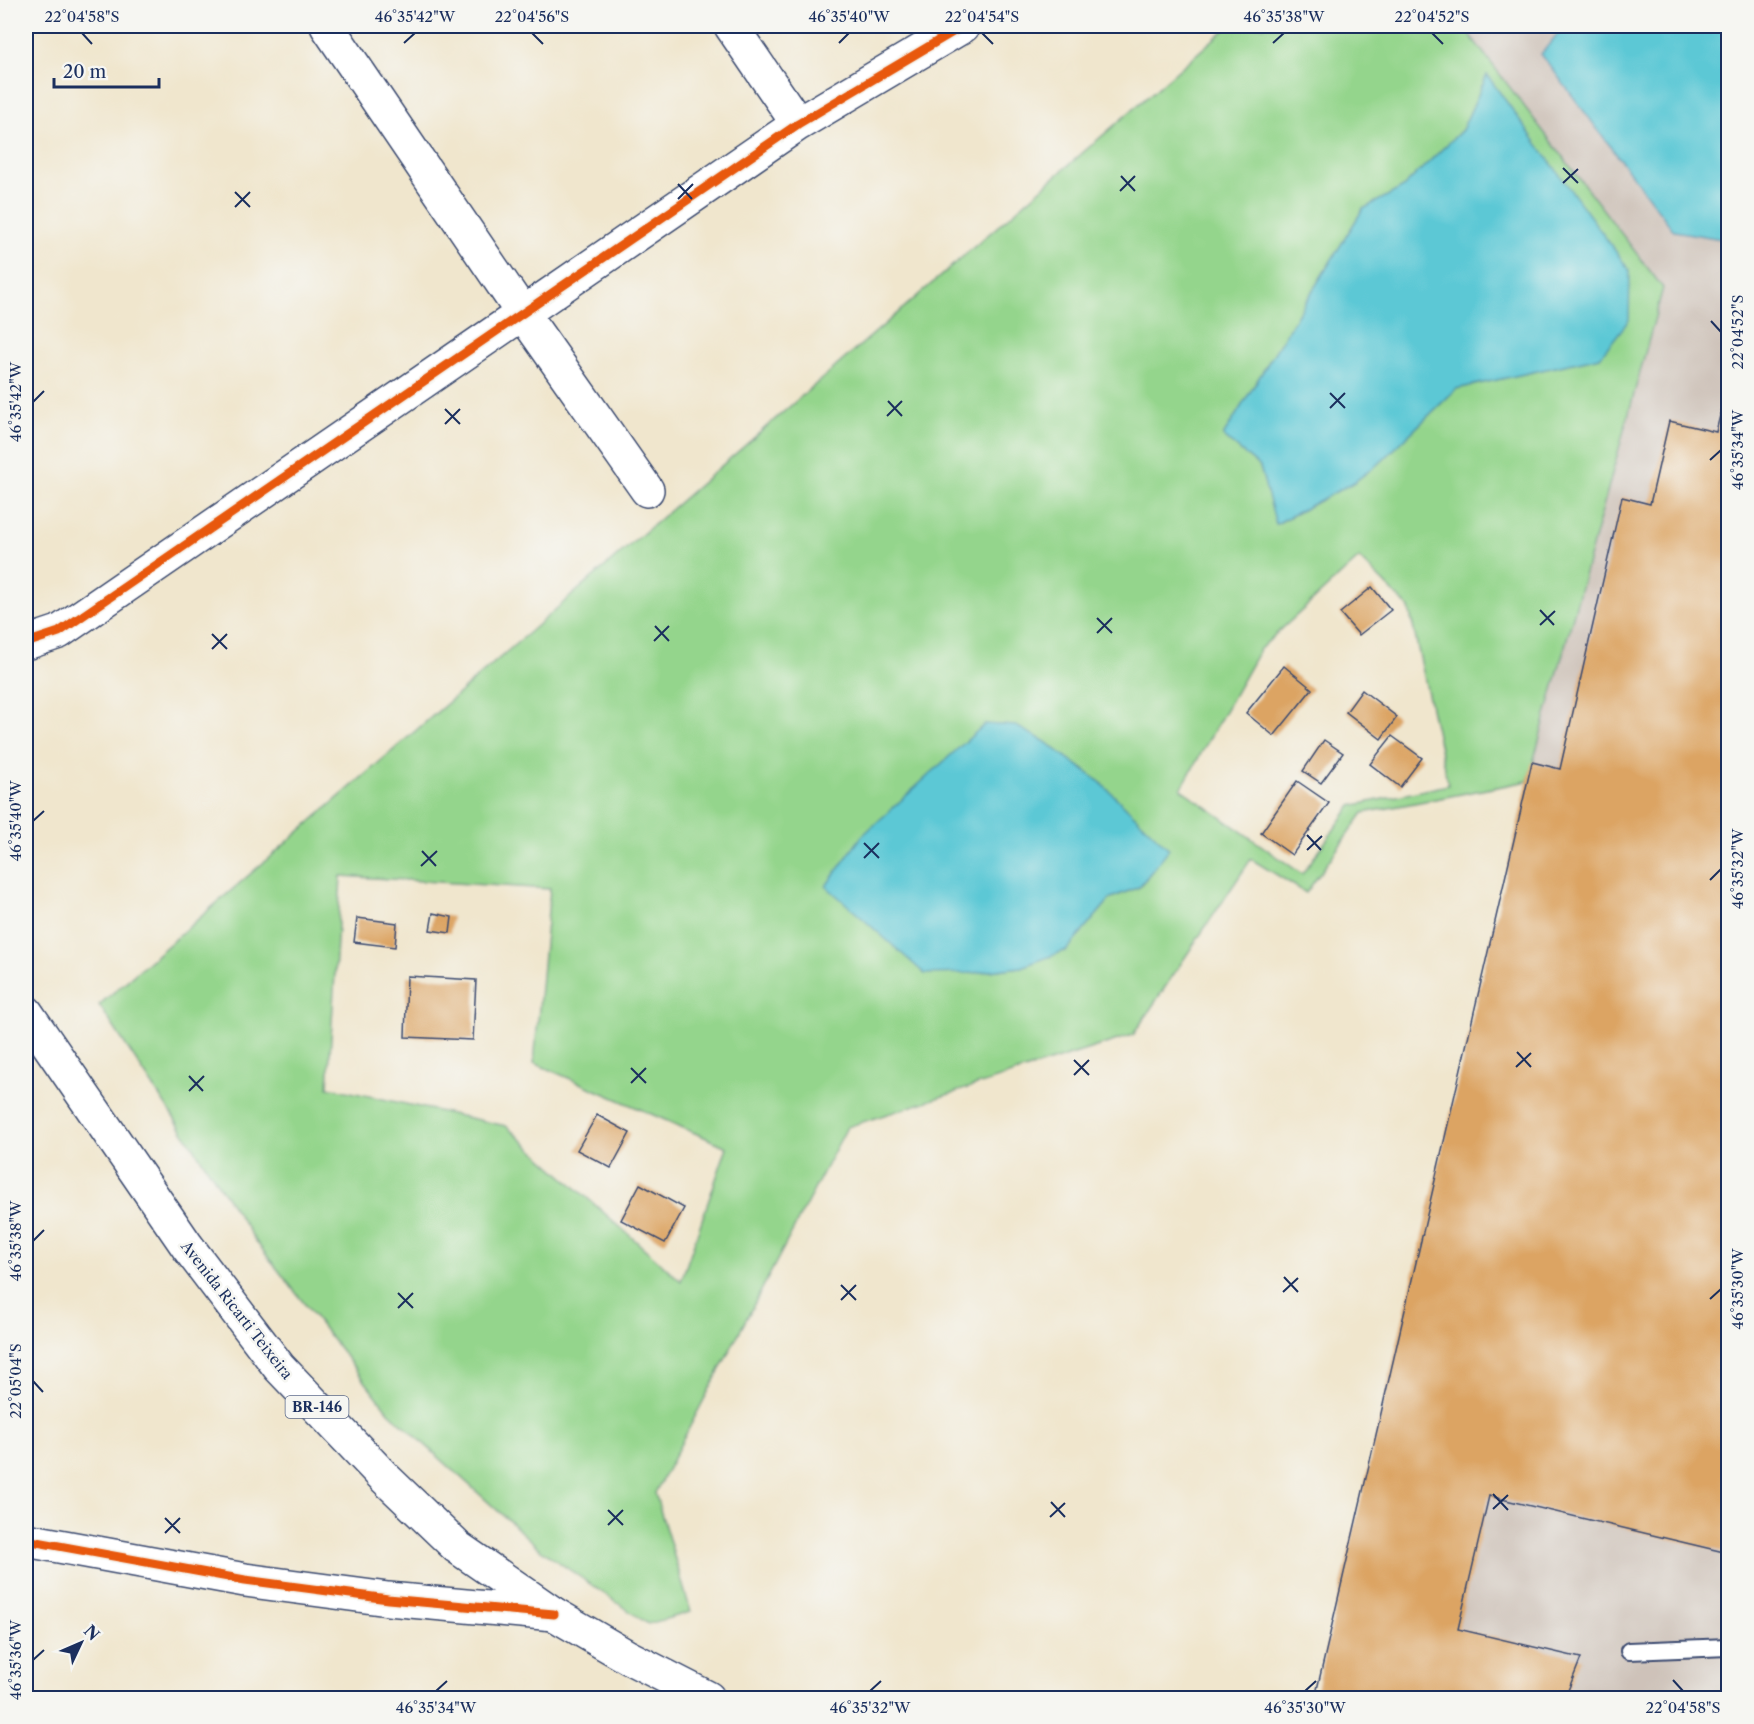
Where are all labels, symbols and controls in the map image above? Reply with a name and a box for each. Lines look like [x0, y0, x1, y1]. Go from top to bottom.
text: 22°04'58"S [44, 7, 120, 26]
text: 46°35'42"W [375, 7, 456, 26]
text: 22°04'56"S [495, 7, 569, 26]
text: 46°35'40"W [808, 7, 890, 26]
text: 22°04'54"S [945, 7, 1019, 26]
text: 46°35'38"W [1244, 7, 1325, 26]
text: 22°04'52"S [1395, 7, 1469, 26]
scale bar [54, 51, 159, 89]
text: 20 m [63, 61, 107, 83]
text: 22°04'52"S [1728, 295, 1747, 369]
text: 46°35'42"W [6, 361, 25, 442]
text: 46°35'34"W [1728, 409, 1747, 490]
text: 46°35'40"W [6, 780, 25, 862]
text: 46°35'32"W [1728, 828, 1747, 909]
text: 46°35'38"W [6, 1200, 25, 1281]
street label: Avenida Ricarti Teixeira [176, 1236, 297, 1383]
text: 46°35'30"W [1728, 1248, 1747, 1330]
text: 22°05'04"S [6, 1343, 25, 1419]
road number: BR-146 [286, 1396, 348, 1418]
north arrow [51, 1613, 111, 1673]
text: 46°35'36"W [6, 1619, 25, 1700]
text: N [80, 1621, 104, 1645]
text: 46°35'34"W [396, 1698, 477, 1717]
text: 46°35'32"W [830, 1698, 911, 1717]
text: 46°35'30"W [1264, 1698, 1346, 1717]
text: 22°04'58"S [1645, 1698, 1721, 1717]

